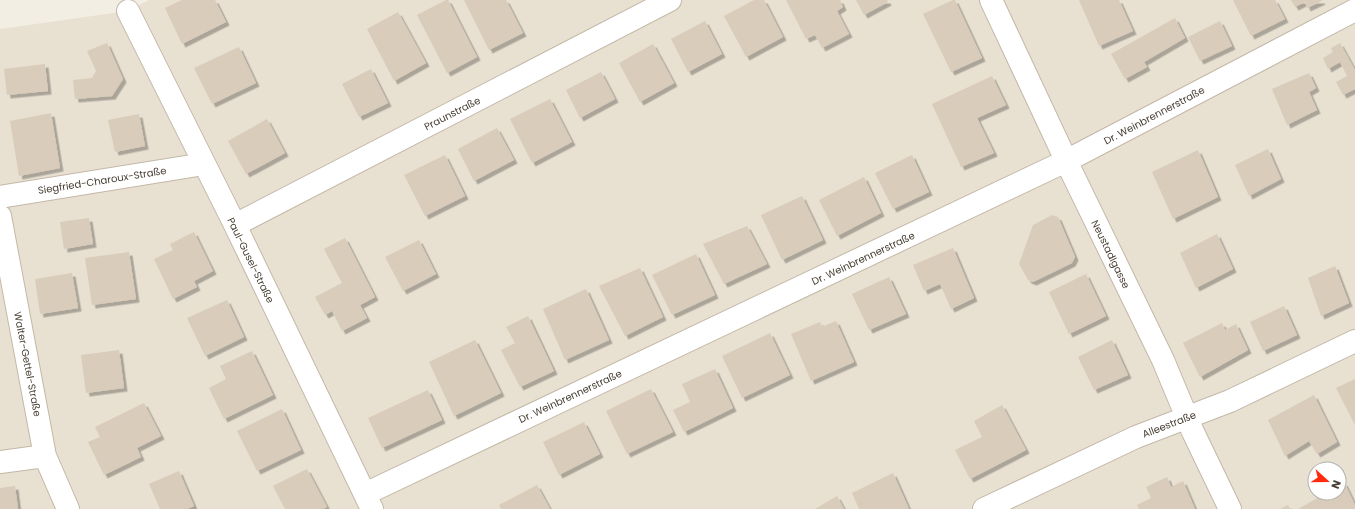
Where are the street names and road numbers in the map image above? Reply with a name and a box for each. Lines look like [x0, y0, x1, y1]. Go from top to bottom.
street label: Dr. Weinbrennerstraße [1101, 82, 1207, 148]
street label: Praunstraße [421, 93, 483, 134]
street label: Siegfried-Charoux-Straße [37, 163, 167, 198]
street label: Paul-Gusel-Straße [223, 215, 278, 306]
street label: Neustadlgasse [1087, 217, 1134, 291]
street label: Dr. Weinbrennerstraße [809, 228, 917, 289]
street label: Walter-Gettel-Straße [10, 310, 45, 418]
street label: Dr. Weinbrennerstraße [516, 366, 624, 427]
street label: Alleestraße [1140, 407, 1198, 442]

